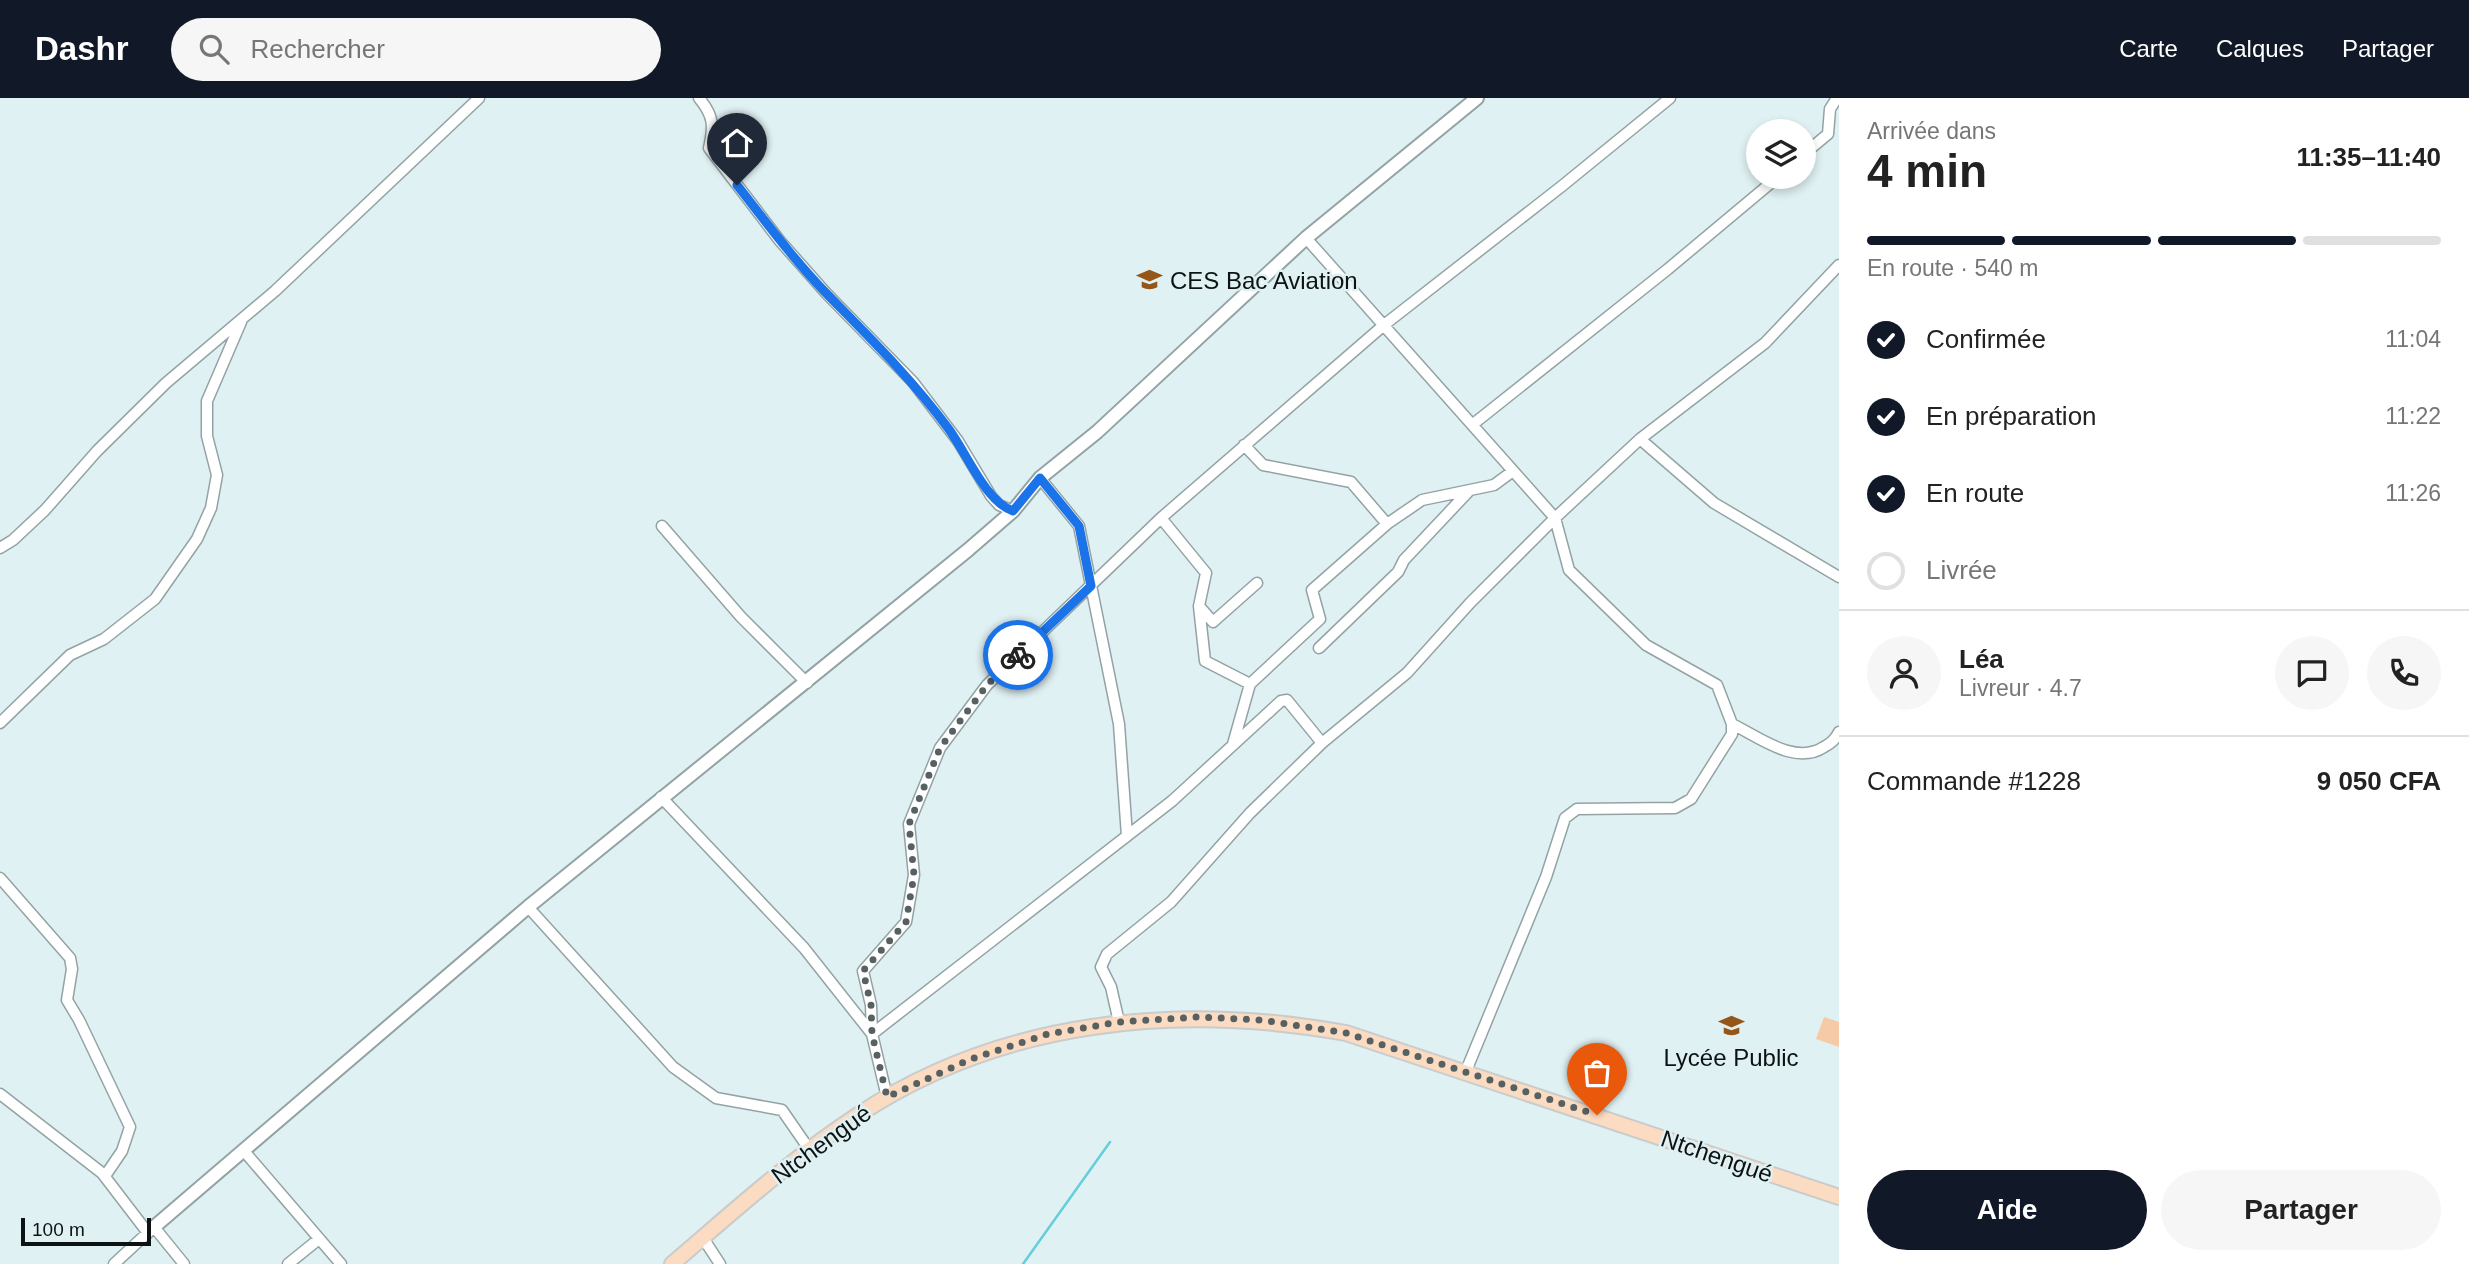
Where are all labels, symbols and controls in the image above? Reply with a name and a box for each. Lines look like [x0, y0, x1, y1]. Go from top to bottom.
search box [171, 18, 661, 81]
text: Dashr [35, 30, 129, 67]
icon: search [195, 30, 233, 68]
text: Rechercher [251, 34, 385, 64]
text: Carte [2119, 35, 2178, 62]
text: Calques [2216, 35, 2304, 62]
text: Partager [2342, 35, 2434, 62]
pin [707, 113, 767, 185]
text: Arrivée dans [1867, 118, 1996, 144]
map controls [1746, 119, 1816, 189]
button: layers [1746, 119, 1816, 189]
icon: home [718, 124, 756, 162]
text: 11:35–11:40 [2296, 142, 2441, 172]
text: 4 min [1867, 145, 1987, 197]
text: En route · 540 m [1867, 255, 2038, 281]
school or university icon: CES Bac Aviation [1136, 266, 1164, 294]
place label: CES Bac Aviation [1170, 267, 1358, 294]
icon: check [1867, 321, 1905, 359]
text: Confirmée [1926, 324, 2046, 354]
text: 11:04 [2385, 326, 2441, 352]
icon: check [1867, 398, 1905, 436]
text: En préparation [1926, 401, 2097, 431]
text: 11:22 [2385, 403, 2441, 429]
icon: check [1867, 475, 1905, 513]
text: En route [1926, 478, 2024, 508]
text: 11:26 [2385, 480, 2441, 506]
text: Livrée [1926, 555, 1997, 585]
courier [983, 620, 1053, 690]
icon: bike [999, 636, 1037, 674]
button: person [1867, 636, 1941, 710]
button: chat [2275, 636, 2349, 710]
button: phone [2367, 636, 2441, 710]
text: Léa [1959, 644, 2004, 674]
text: Livreur · 4.7 [1959, 675, 2082, 701]
text: Commande #1228 [1867, 766, 2081, 796]
text: 9 050 CFA [2317, 766, 2441, 796]
school or university icon: Lycée Public [1717, 1012, 1745, 1040]
pin [1567, 1043, 1627, 1115]
place label: Lycée Public [1663, 1044, 1799, 1071]
icon: bag [1578, 1054, 1616, 1092]
street label: Ntchengué [766, 1099, 876, 1189]
street label: Ntchengué [1658, 1124, 1776, 1188]
button: Aide [1867, 1170, 2147, 1250]
button: Partager [2161, 1170, 2441, 1250]
scale bar [21, 1215, 150, 1247]
text: 100 m [32, 1219, 85, 1240]

